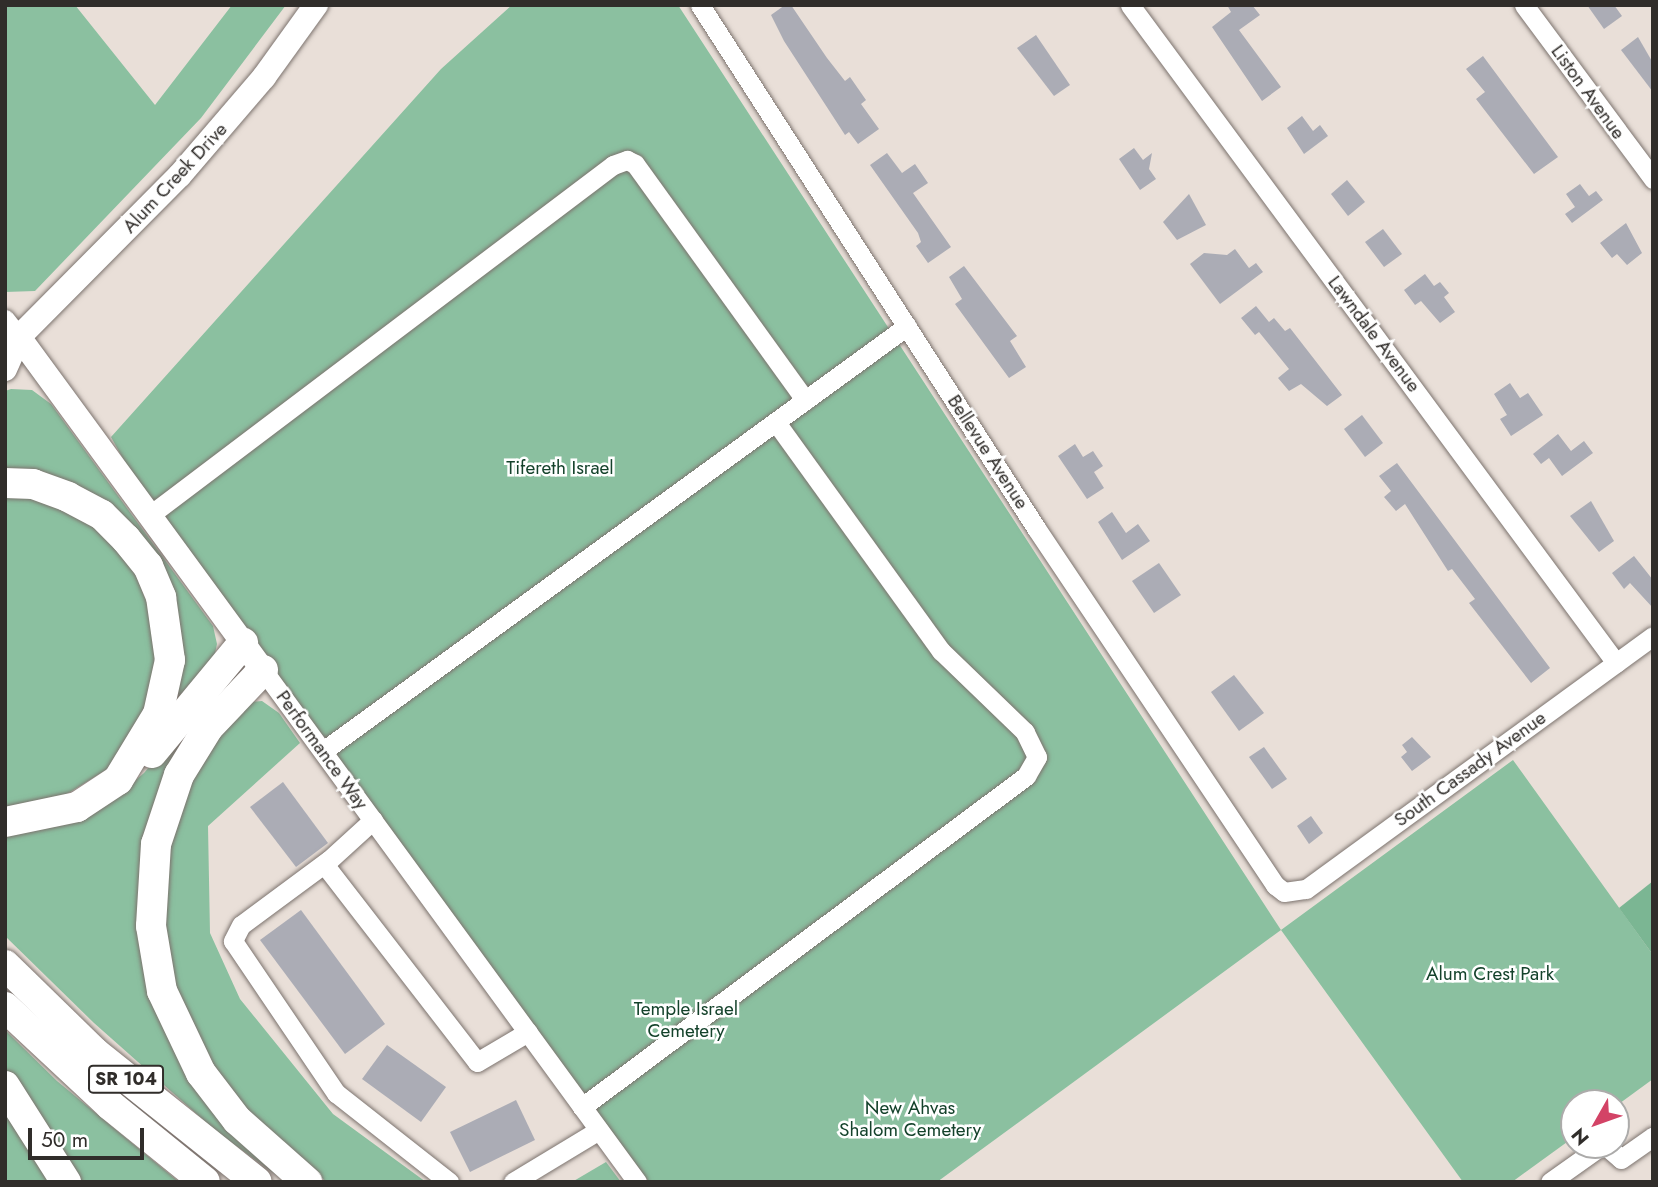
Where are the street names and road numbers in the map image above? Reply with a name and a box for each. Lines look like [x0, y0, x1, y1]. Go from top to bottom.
street label: Liston Avenue [1546, 40, 1630, 144]
street label: Alum Creek Drive [118, 118, 232, 238]
street label: Lawndale Avenue [1323, 271, 1425, 397]
street label: Bellevue Avenue [943, 391, 1033, 513]
street label: Performance Way [271, 686, 373, 814]
street label: South Cassady Avenue [1390, 706, 1550, 832]
road number: SR 104 [88, 1064, 164, 1094]

